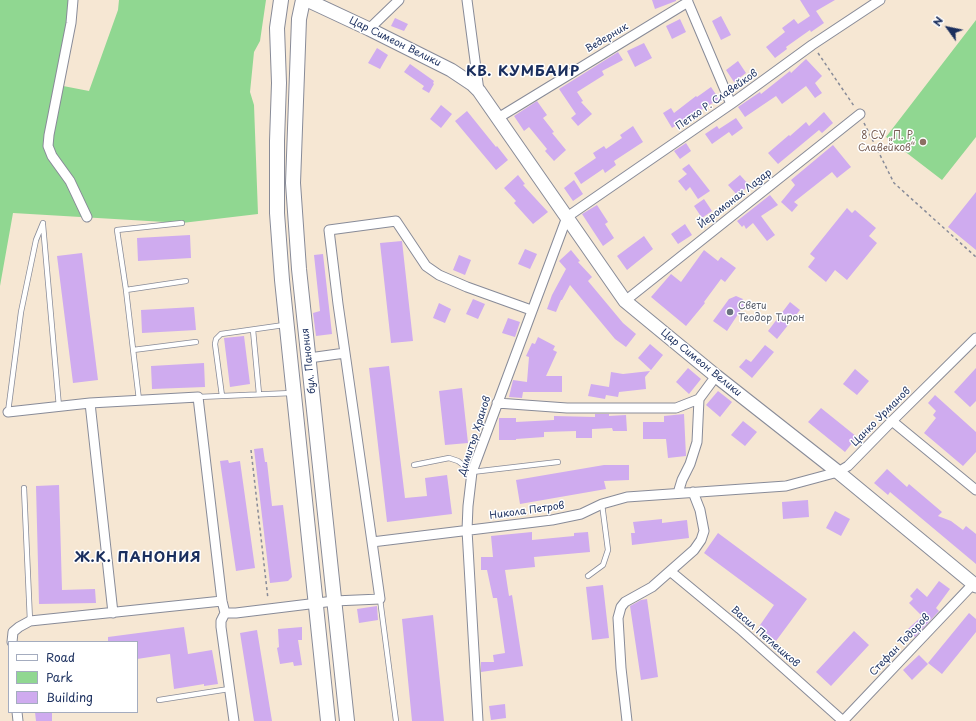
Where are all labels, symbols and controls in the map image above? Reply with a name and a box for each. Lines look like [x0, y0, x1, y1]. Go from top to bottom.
north arrow [928, 8, 968, 48]
text: N [928, 13, 947, 29]
street label: Цар Симеон Велики [347, 15, 443, 69]
street label: Ведерник [584, 21, 630, 55]
district label: КВ. КУМБАИР [466, 64, 580, 80]
street label: Петко Р. Славейков [674, 67, 760, 133]
place label: 8 СУ „П. Р. Славейков“ [858, 130, 915, 154]
marker: 8 СУ „П. Р. Славейков“ [918, 137, 928, 147]
street label: Йеромонах Лазар [696, 167, 774, 231]
place label: Свети Теодор Тирон [738, 300, 804, 324]
marker: Свети Теодор Тирон [725, 307, 735, 317]
street label: Цар Симеон Велики [658, 327, 744, 399]
street label: бул. Панония [300, 328, 318, 394]
street label: Цанко Урманов [849, 385, 913, 449]
street label: Димитър Хранов [456, 395, 494, 477]
street label: Никола Петров [489, 500, 565, 522]
district label: Ж.К. ПАНОНИЯ [74, 550, 202, 566]
street label: Васил Петлешков [728, 604, 802, 670]
street label: Стефан Тодоров [867, 612, 933, 678]
legend [8, 641, 138, 713]
text: Road [46, 648, 75, 666]
text: Park [46, 668, 73, 686]
text: Building [46, 688, 93, 706]

